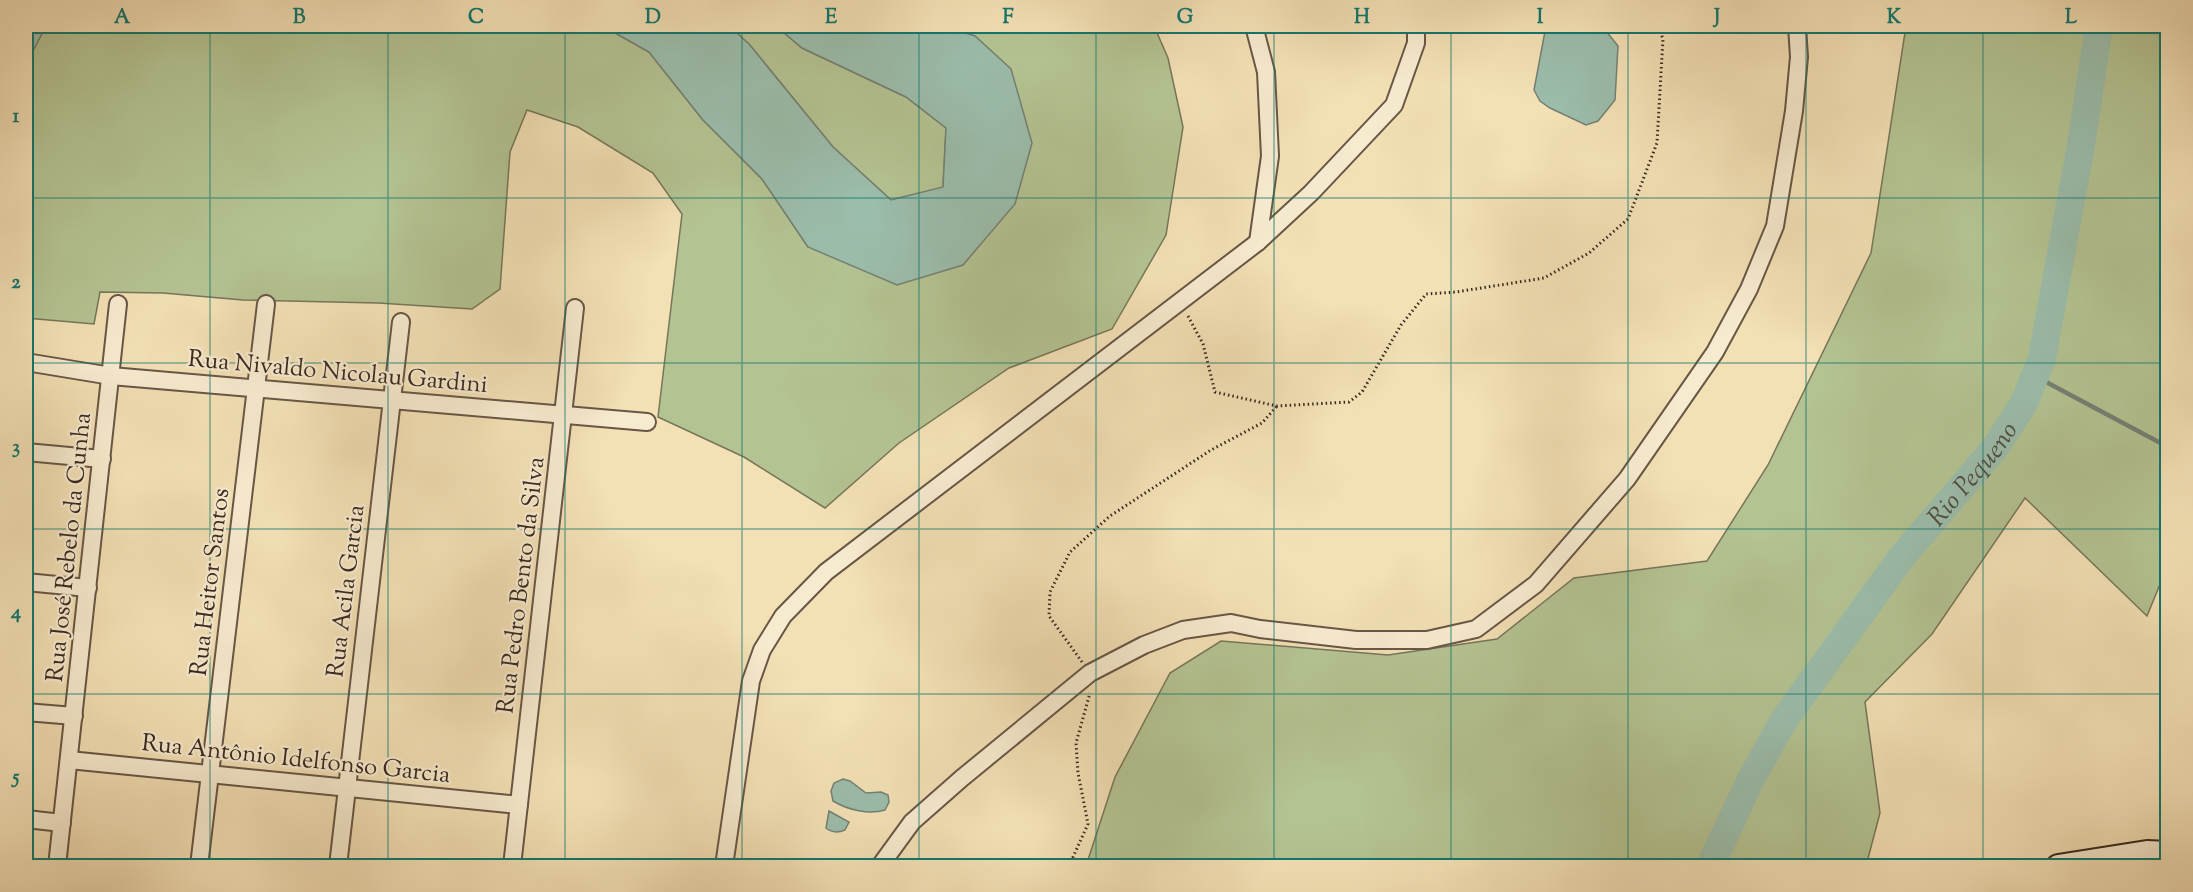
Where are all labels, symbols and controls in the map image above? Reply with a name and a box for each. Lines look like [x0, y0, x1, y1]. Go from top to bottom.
text: A [114, 4, 131, 33]
text: B [293, 4, 306, 33]
text: C [468, 4, 484, 33]
text: D [645, 4, 661, 33]
text: E [825, 4, 838, 33]
text: F [1002, 4, 1014, 33]
text: G [1177, 4, 1194, 33]
text: H [1354, 4, 1370, 33]
text: I [1537, 4, 1544, 33]
text: J [1712, 4, 1720, 33]
text: K [1887, 4, 1902, 33]
text: L [2065, 4, 2078, 33]
text: 1 [13, 103, 20, 132]
text: 2 [11, 269, 21, 298]
street label: Rua Nivaldo Nicolau Gardini [187, 343, 489, 403]
street label: Rua José Rebelo da Cunha [39, 411, 101, 684]
water label: Rio Pequeno [1920, 415, 2028, 535]
text: 3 [12, 434, 20, 463]
street label: Rua Pedro Bento da Silva [489, 455, 555, 716]
street label: Rua Heitor Santos [183, 486, 239, 678]
street label: Rua Acila Garcia [320, 503, 374, 679]
text: 4 [10, 599, 21, 628]
street label: Rua Antônio Idelfonso Garcia [140, 727, 452, 793]
text: 5 [11, 764, 20, 793]

